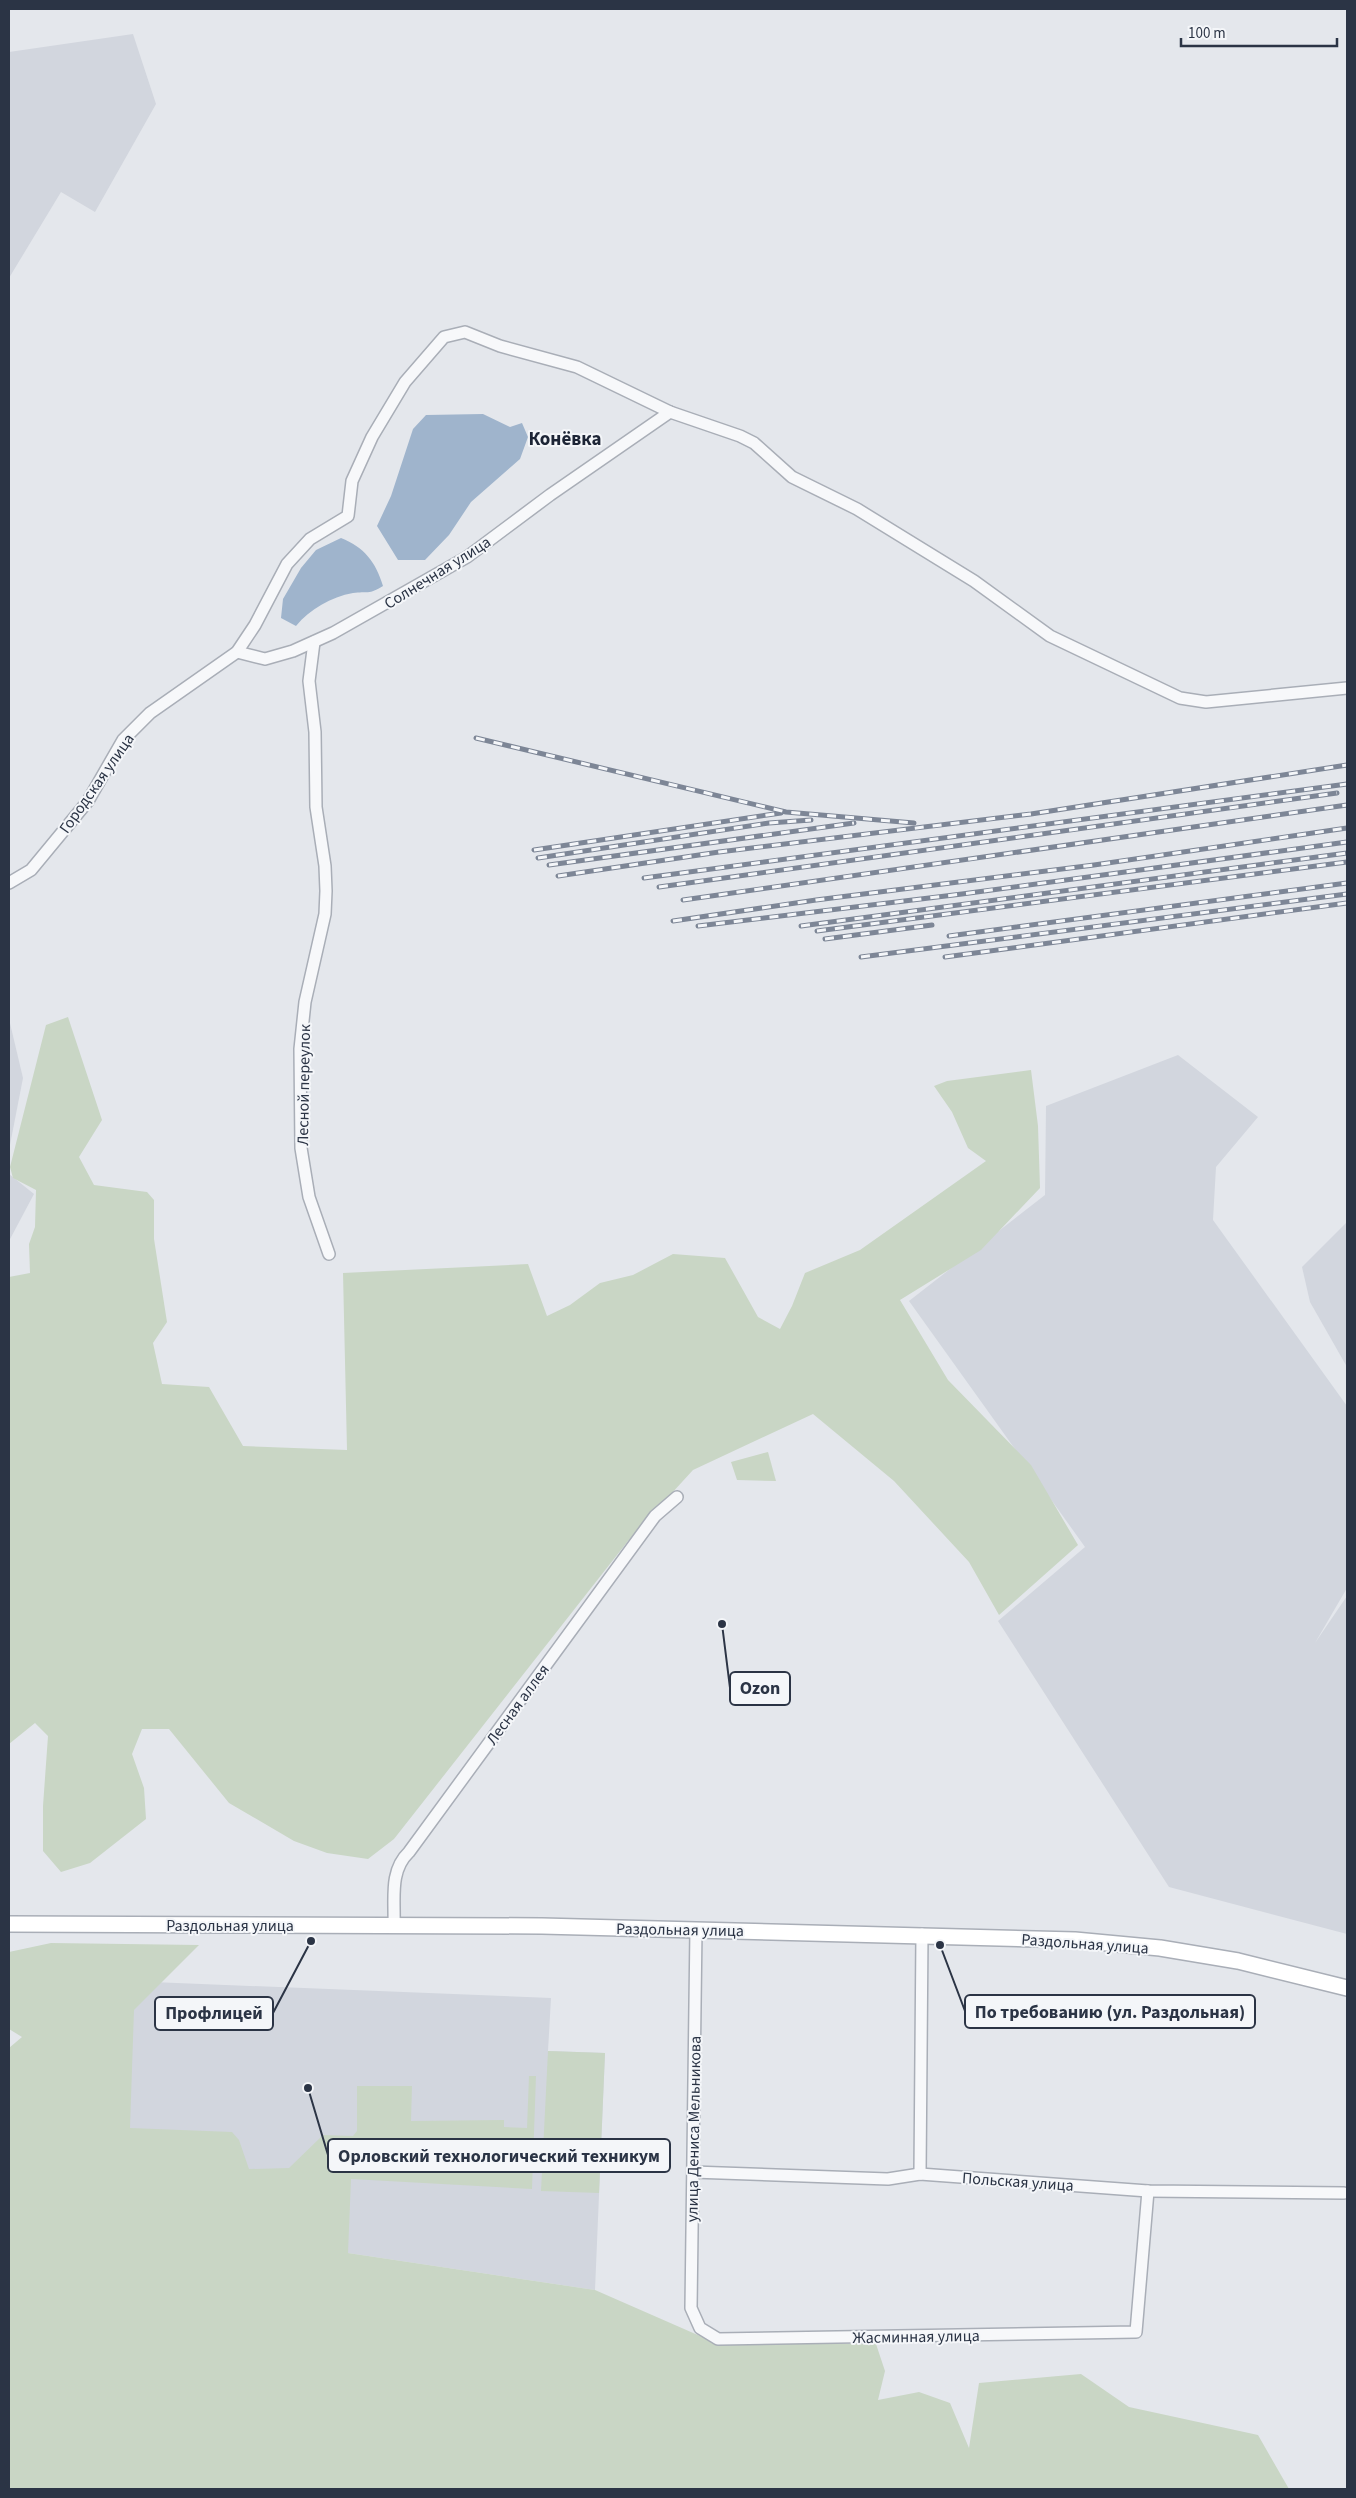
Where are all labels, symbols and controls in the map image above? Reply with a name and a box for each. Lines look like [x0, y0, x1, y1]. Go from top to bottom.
scale bar [1181, 15, 1337, 47]
text: 100 m [1188, 23, 1226, 44]
district label: Конёвка [528, 426, 602, 453]
street label: Солнечная улица [380, 531, 495, 614]
street label: Городская улица [54, 729, 140, 838]
street label: Лесной переулок [292, 1024, 316, 1146]
street label: Лесная аллея [481, 1660, 555, 1749]
callout: Ozon [730, 1672, 790, 1705]
text: Ozon [740, 1676, 780, 1701]
street label: Раздольная улица [166, 1915, 294, 1937]
street label: Раздольная улица [616, 1918, 744, 1942]
street label: Раздольная улица [1020, 1929, 1149, 1959]
callout: По требованию (ул. Раздольная) [965, 1995, 1255, 2028]
callout: Профлицей [155, 1997, 273, 2030]
text: По требованию (ул. Раздольная) [975, 2000, 1245, 2025]
text: Профлицей [165, 2001, 263, 2026]
street label: улица Дениса Мельникова [681, 2036, 707, 2222]
callout: Орловский технологический техникум [328, 2139, 670, 2172]
text: Орловский технологический техникум [338, 2144, 660, 2169]
street label: Польская улица [961, 2167, 1074, 2197]
street label: Жасминная улица [852, 2325, 980, 2349]

